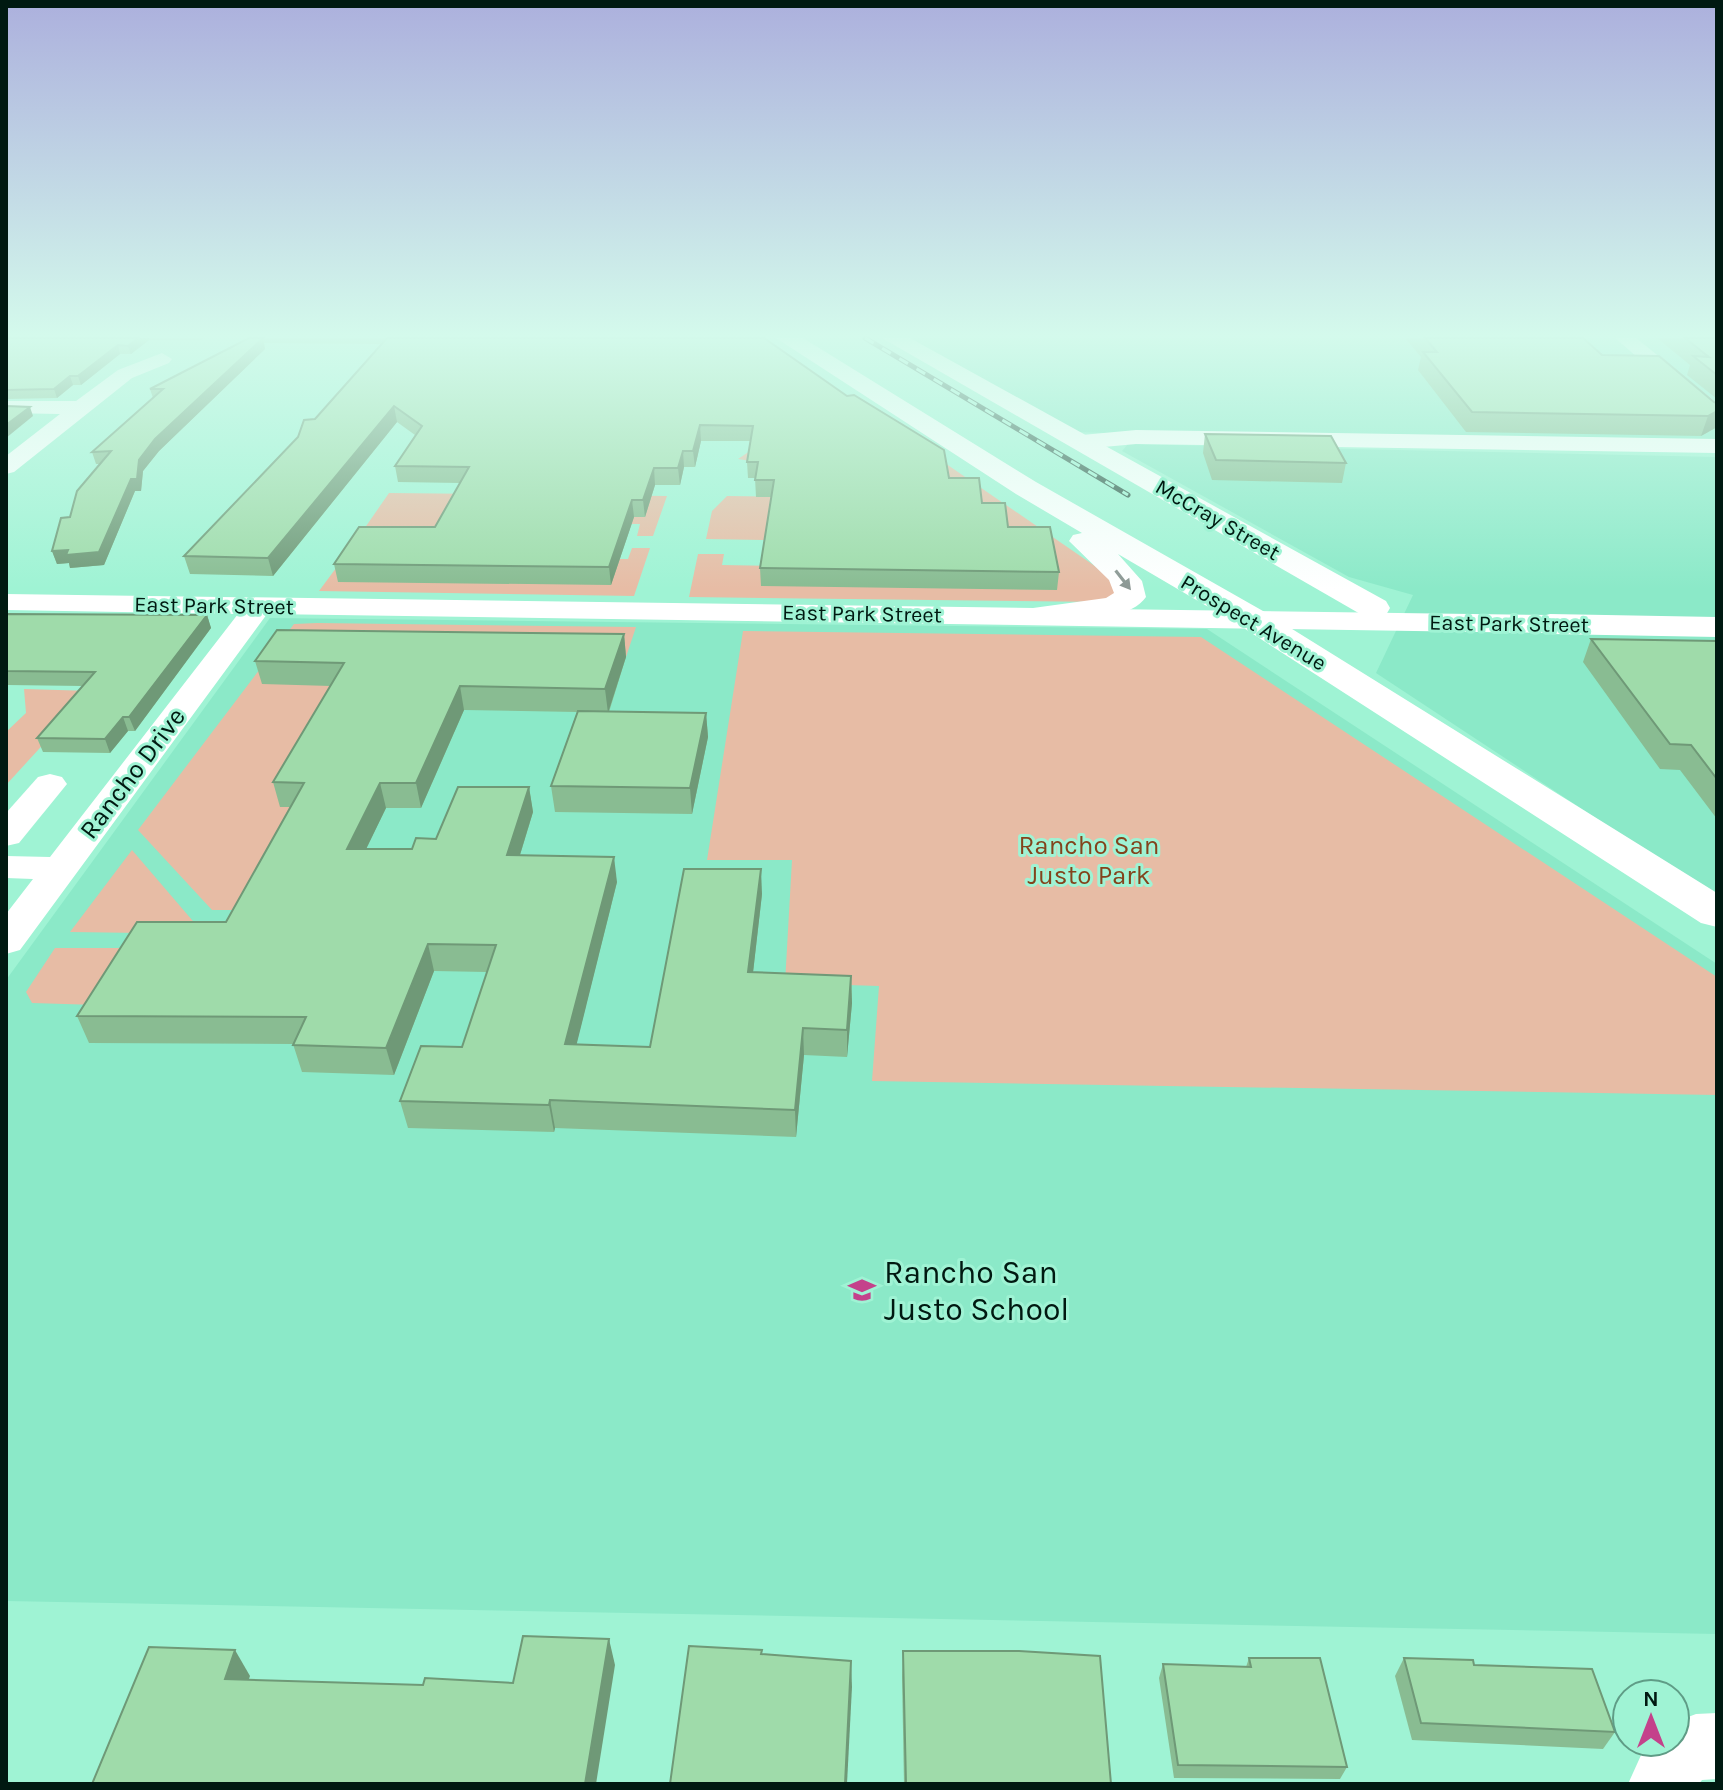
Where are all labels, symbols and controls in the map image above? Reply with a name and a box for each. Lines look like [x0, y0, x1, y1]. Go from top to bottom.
street label: McCray Street [1151, 474, 1284, 566]
street label: Prospect Avenue [1176, 569, 1331, 677]
one-way arrow [1114, 570, 1130, 590]
street label: East Park Street [134, 592, 294, 620]
street label: East Park Street [782, 600, 942, 628]
street label: East Park Street [1429, 610, 1589, 638]
street label: Rancho Drive [73, 702, 192, 845]
park label: Rancho San Justo Park [1018, 830, 1160, 891]
place label: Rancho San Justo School [884, 1254, 1069, 1328]
school or university icon: Rancho San Justo School [847, 1275, 877, 1305]
north arrow [1611, 1678, 1691, 1758]
text: N [1643, 1686, 1659, 1712]

